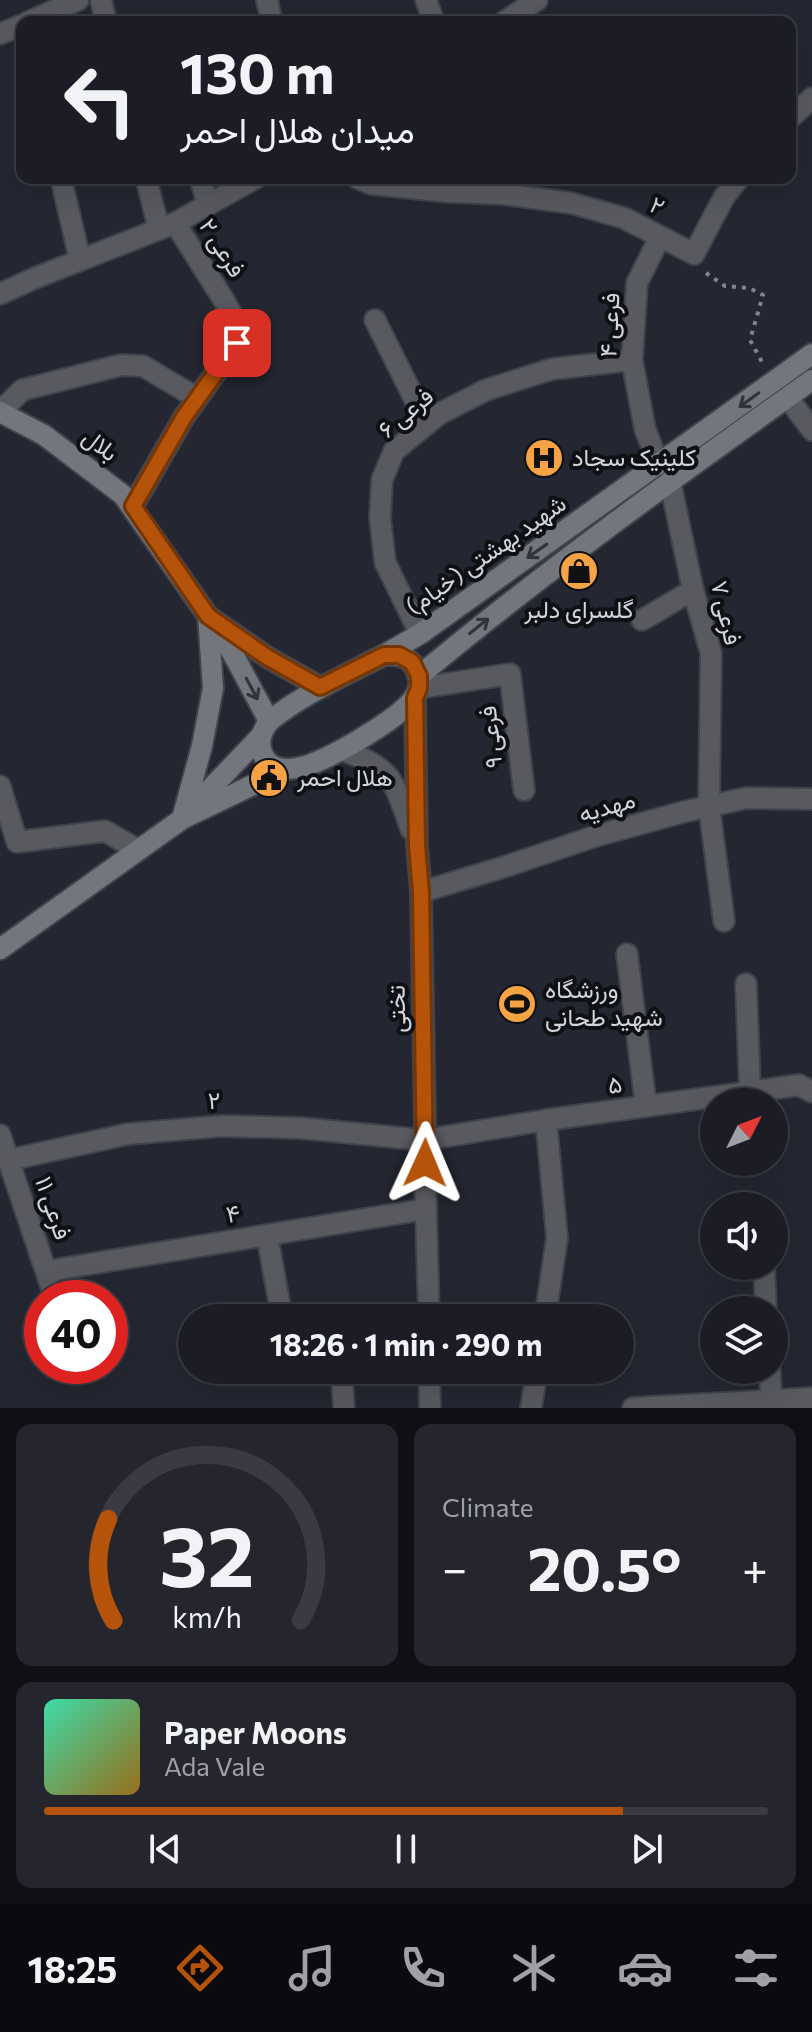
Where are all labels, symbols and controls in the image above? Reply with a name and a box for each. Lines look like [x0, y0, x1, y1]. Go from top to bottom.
text: 130 m [180, 37, 335, 106]
icon: left [48, 48, 152, 152]
text: میدان هلال احمر [180, 106, 415, 150]
street label: ۲ [646, 189, 670, 220]
street label: فرعی ۲ [192, 213, 252, 283]
street label: فرعی ۴ [592, 292, 627, 358]
pin [203, 309, 271, 377]
icon: arrive [215, 321, 259, 365]
street label: فرعی ۶ [372, 381, 440, 445]
one-way arrow [739, 391, 760, 408]
street label: بلال [77, 421, 124, 467]
hospital icon: کلینیک سجاد [523, 437, 565, 479]
place label: کلینیک سجاد [572, 442, 696, 472]
street label: شهید بهشتی (خیام) [399, 488, 573, 622]
one-way arrow [527, 543, 549, 559]
shop icon: گلسرای دلبر [558, 550, 600, 592]
street label: فرعی ۷ [704, 578, 749, 648]
place label: گلسرای دلبر [523, 594, 634, 625]
one-way arrow [469, 617, 489, 635]
one-way arrow [244, 677, 260, 700]
street label: فرعی ۹ [472, 704, 509, 770]
public building icon: هلال احمر [248, 757, 290, 799]
place label: هلال احمر [296, 762, 393, 793]
street label: مهدیه [575, 784, 639, 829]
place label: ورزشگاه شهید طحانی [545, 974, 663, 1033]
sports icon: ورزشگاه شهید طحانی [496, 983, 538, 1025]
street label: تختی [381, 985, 411, 1033]
street label: ۵ [606, 1068, 624, 1099]
street label: ۲ [207, 1085, 221, 1114]
north arrow [700, 1088, 788, 1176]
map controls [700, 1088, 788, 1384]
position arrow [383, 1121, 467, 1205]
street label: فرعی ۱۱ [28, 1172, 79, 1244]
button: sound [700, 1192, 788, 1280]
street label: ۴ [224, 1197, 242, 1228]
speed limit sign: 40 [24, 1280, 128, 1384]
button: layers [700, 1296, 788, 1384]
text: 18:26 · 1 min · 290 m [270, 1325, 542, 1362]
text: Climate [442, 1491, 534, 1522]
text: 32 [159, 1502, 255, 1604]
text: 20.5° [528, 1530, 682, 1603]
text: − [442, 1540, 467, 1594]
text: + [742, 1540, 768, 1594]
text: km/h [172, 1599, 242, 1634]
text: Paper Moons [164, 1713, 347, 1750]
text: Ada Vale [164, 1750, 265, 1781]
icon: previous [143, 1827, 187, 1871]
icon: pause [384, 1827, 428, 1871]
icon: next [625, 1827, 669, 1871]
icon: directions [172, 1940, 228, 1996]
icon: music [284, 1940, 340, 1996]
icon: phone [395, 1940, 451, 1996]
icon: climate [506, 1940, 562, 1996]
icon: car [617, 1940, 673, 1996]
icon: filters [728, 1940, 784, 1996]
text: 18:25 [28, 1946, 117, 1990]

